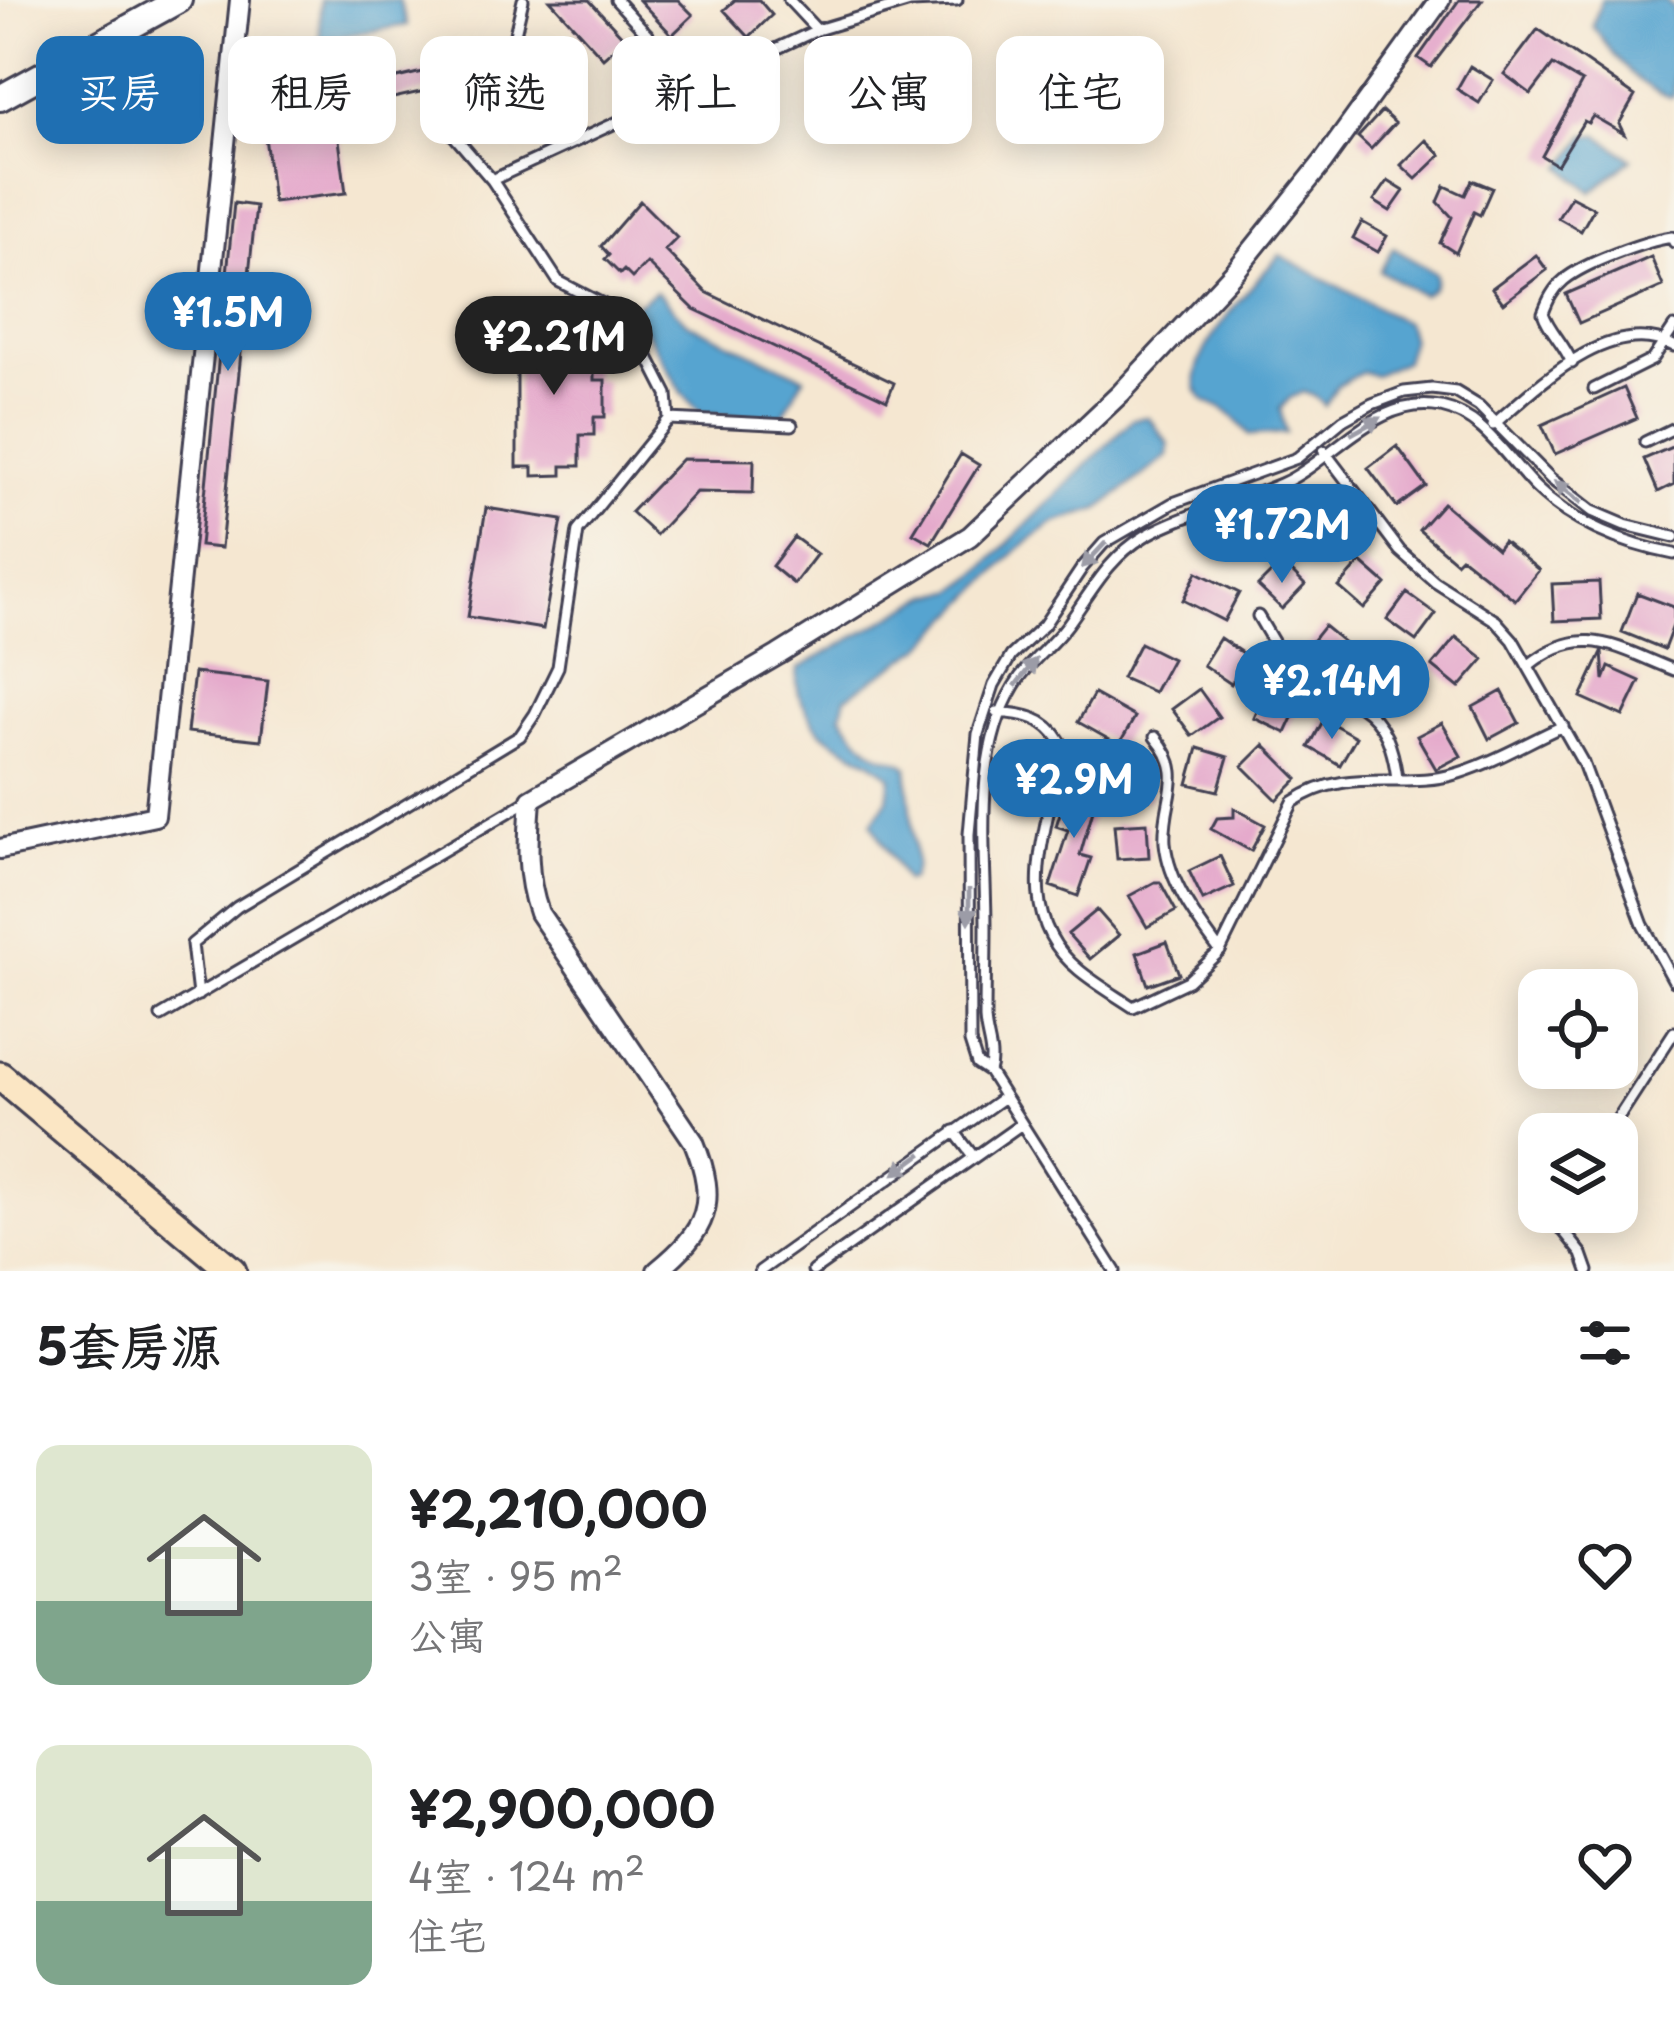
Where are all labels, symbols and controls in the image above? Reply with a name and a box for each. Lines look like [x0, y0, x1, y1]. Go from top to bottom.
chip: 买房 [36, 36, 204, 144]
chip: 租房 [228, 36, 396, 144]
chip: 筛选 [420, 36, 588, 144]
chip: 新上 [612, 36, 780, 144]
chip: 公寓 [804, 36, 972, 144]
chip: 住宅 [996, 36, 1164, 144]
pin: ¥1.5M [144, 272, 312, 374]
text: ¥1.5M [172, 281, 284, 340]
pin: ¥2.21M [456, 296, 652, 398]
text: ¥2.21M [482, 305, 626, 364]
one-way arrow [1349, 417, 1383, 438]
one-way arrow [1553, 480, 1584, 505]
pin: ¥1.72M [1184, 484, 1380, 586]
text: ¥1.72M [1213, 493, 1351, 552]
one-way arrow [1081, 541, 1109, 570]
pin: ¥2.14M [1234, 640, 1430, 742]
text: ¥2.14M [1261, 649, 1403, 708]
one-way arrow [1013, 656, 1037, 687]
pin: ¥2.9M [990, 739, 1158, 841]
text: ¥2.9M [1014, 748, 1134, 807]
one-way arrow [959, 888, 979, 926]
map controls [1518, 969, 1638, 1233]
button: locate [1518, 969, 1638, 1089]
button: layers [1518, 1113, 1638, 1233]
one-way arrow [892, 1152, 924, 1175]
text: 5套房源 [36, 1305, 222, 1382]
icon: filters [1572, 1310, 1638, 1376]
text: ¥2,210,000 [408, 1468, 708, 1545]
icon: home [132, 1493, 276, 1637]
icon: heart [1572, 1532, 1638, 1598]
text: 3室 · 95 m² [408, 1545, 623, 1604]
text: 公寓 [408, 1604, 486, 1663]
text: ¥2,900,000 [408, 1768, 716, 1845]
icon: home [132, 1793, 276, 1937]
icon: heart [1572, 1832, 1638, 1898]
text: 4室 · 124 m² [408, 1845, 645, 1904]
text: 住宅 [408, 1904, 486, 1963]

